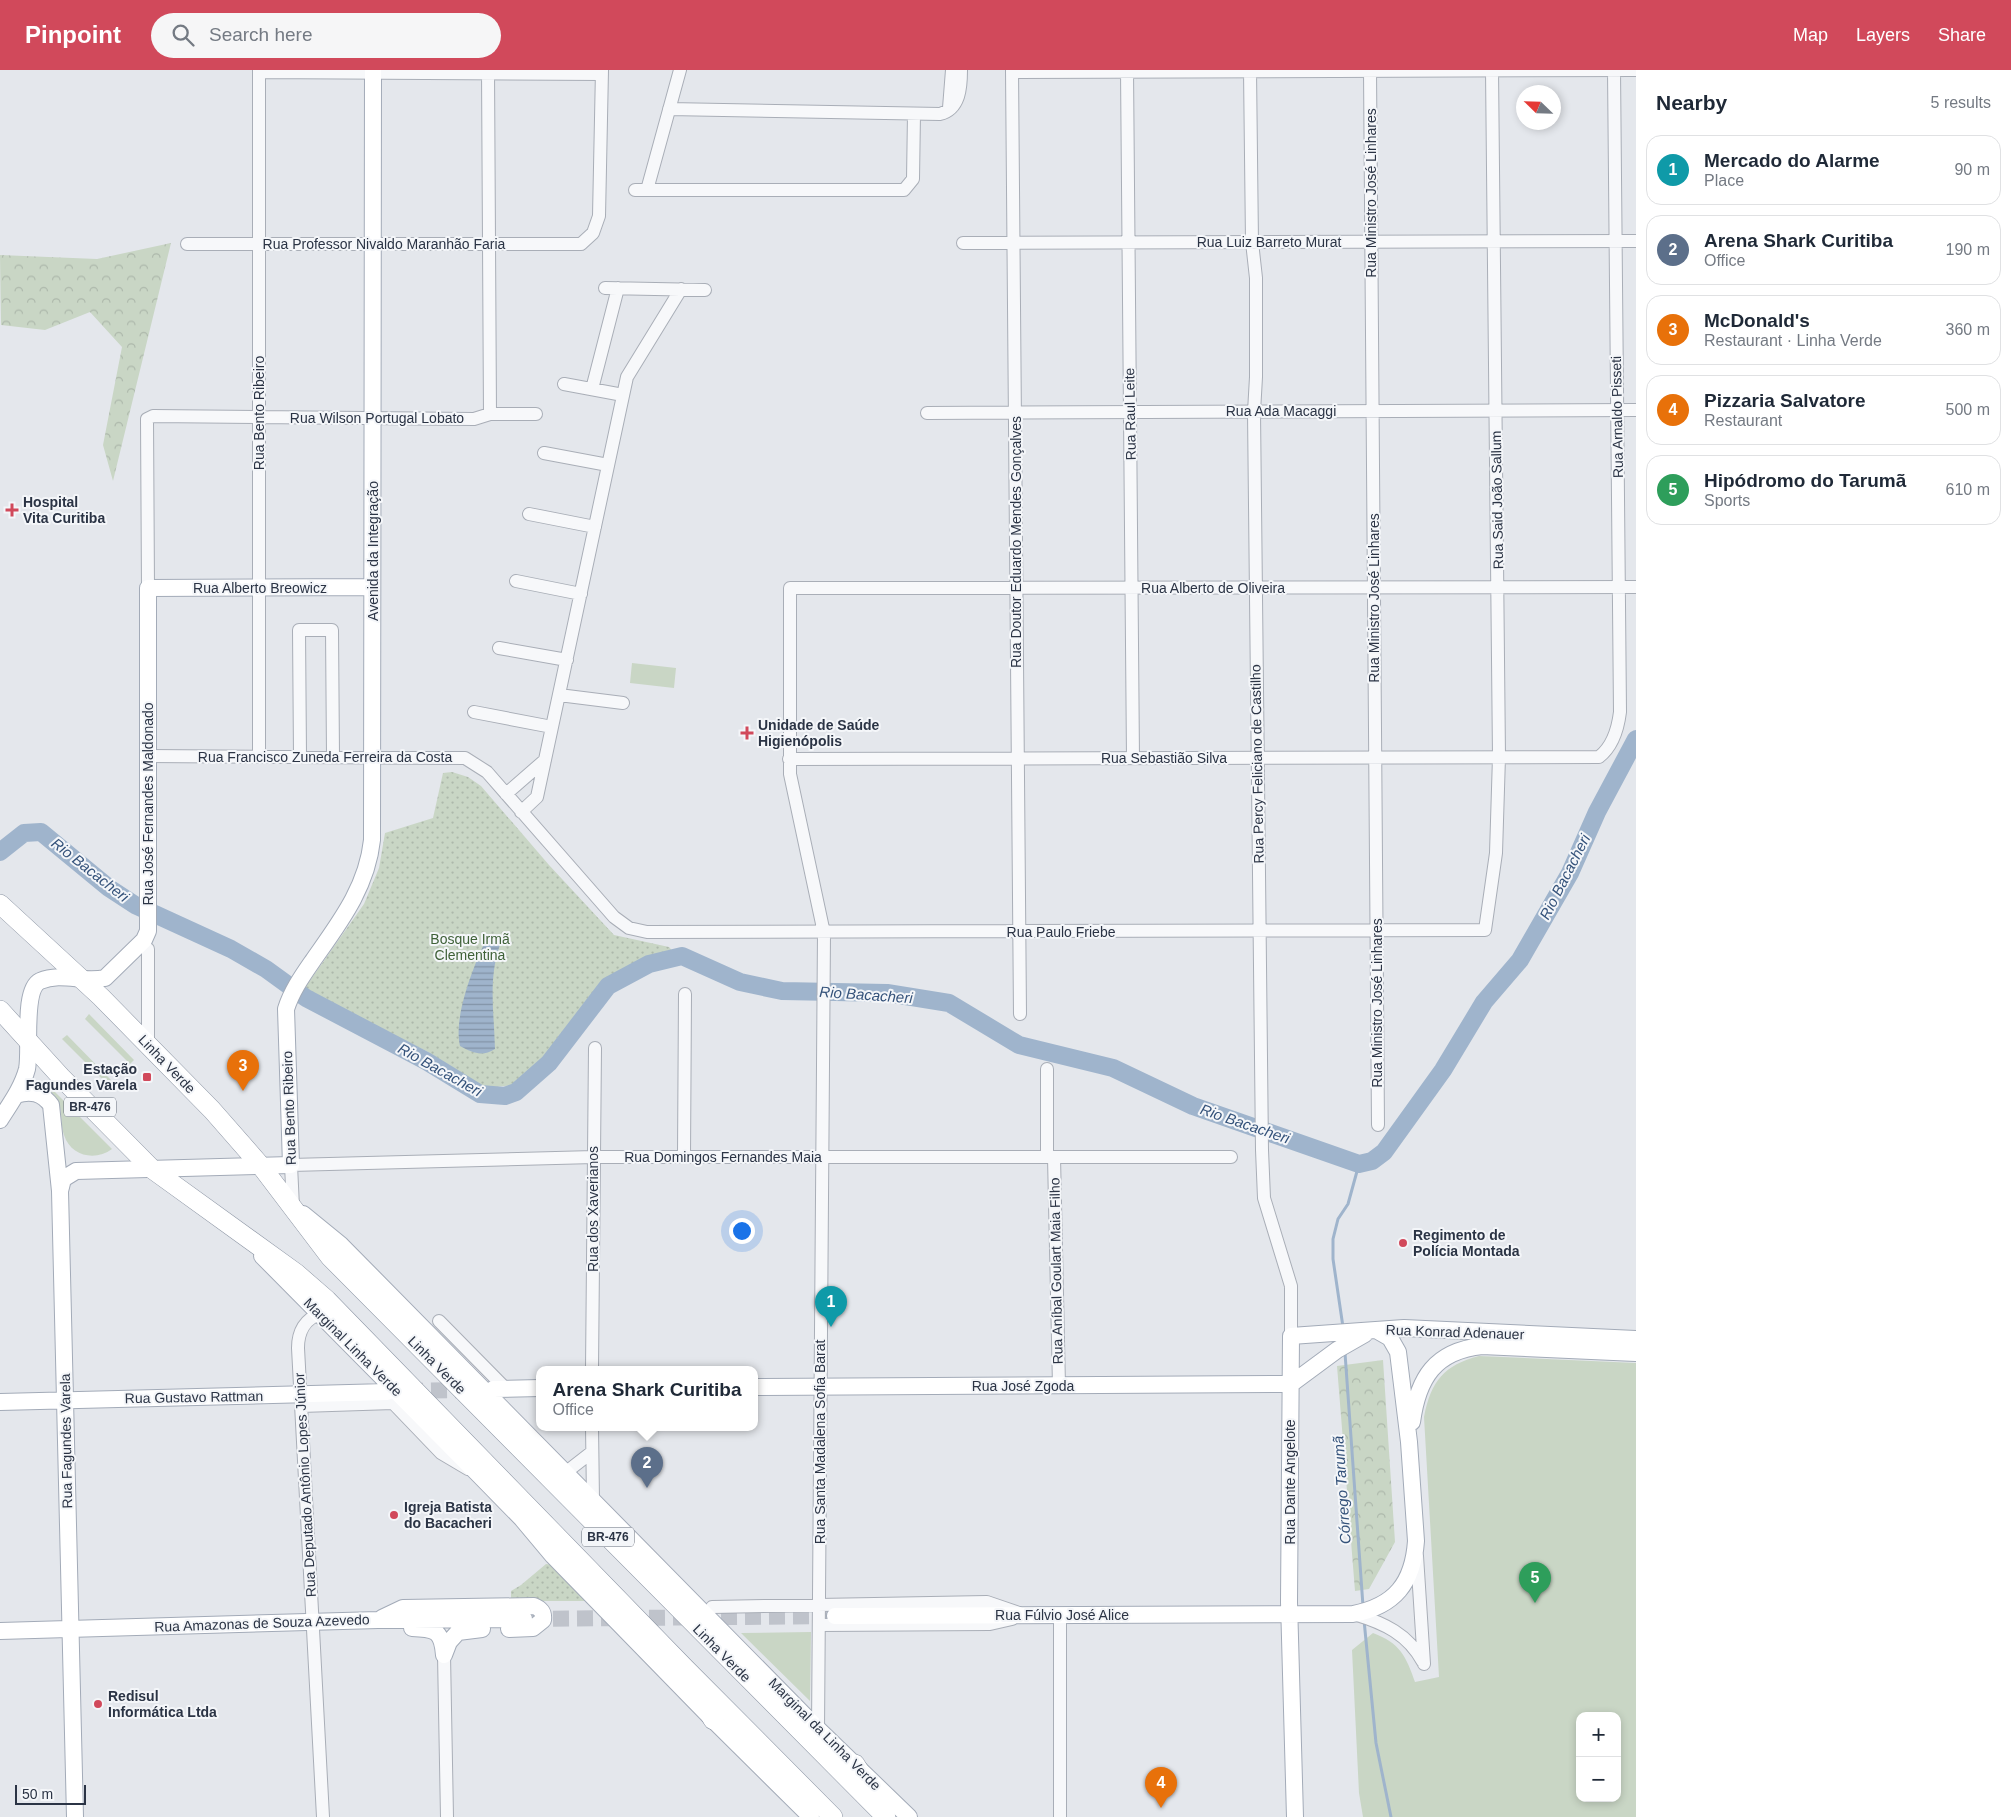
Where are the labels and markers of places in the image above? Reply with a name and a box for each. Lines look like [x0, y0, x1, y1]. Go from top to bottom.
place label: Hospital Vita Curitiba [23, 494, 105, 526]
marker: Hospital Vita Curitiba [5, 503, 19, 517]
place label: Unidade de Saúde Higienópolis [758, 717, 880, 749]
marker: Unidade de Saúde Higienópolis [740, 726, 754, 740]
pin: 3 [227, 1050, 259, 1091]
place label: Estação Fagundes Varela [26, 1061, 137, 1093]
marker: Estação Fagundes Varela [141, 1071, 153, 1083]
place label: Regimento de Polícia Montada [1413, 1227, 1520, 1259]
marker: Regimento de Polícia Montada [1397, 1237, 1409, 1249]
pin: 1 [815, 1286, 847, 1327]
pin: 2 [631, 1447, 663, 1488]
place label: Igreja Batista do Bacacheri [404, 1499, 492, 1531]
marker: Igreja Batista do Bacacheri [388, 1509, 400, 1521]
pin: 5 [1519, 1562, 1551, 1603]
place label: Redisul Informática Ltda [108, 1688, 217, 1720]
marker: Redisul Informática Ltda [92, 1698, 104, 1710]
pin: 4 [1145, 1767, 1177, 1808]

